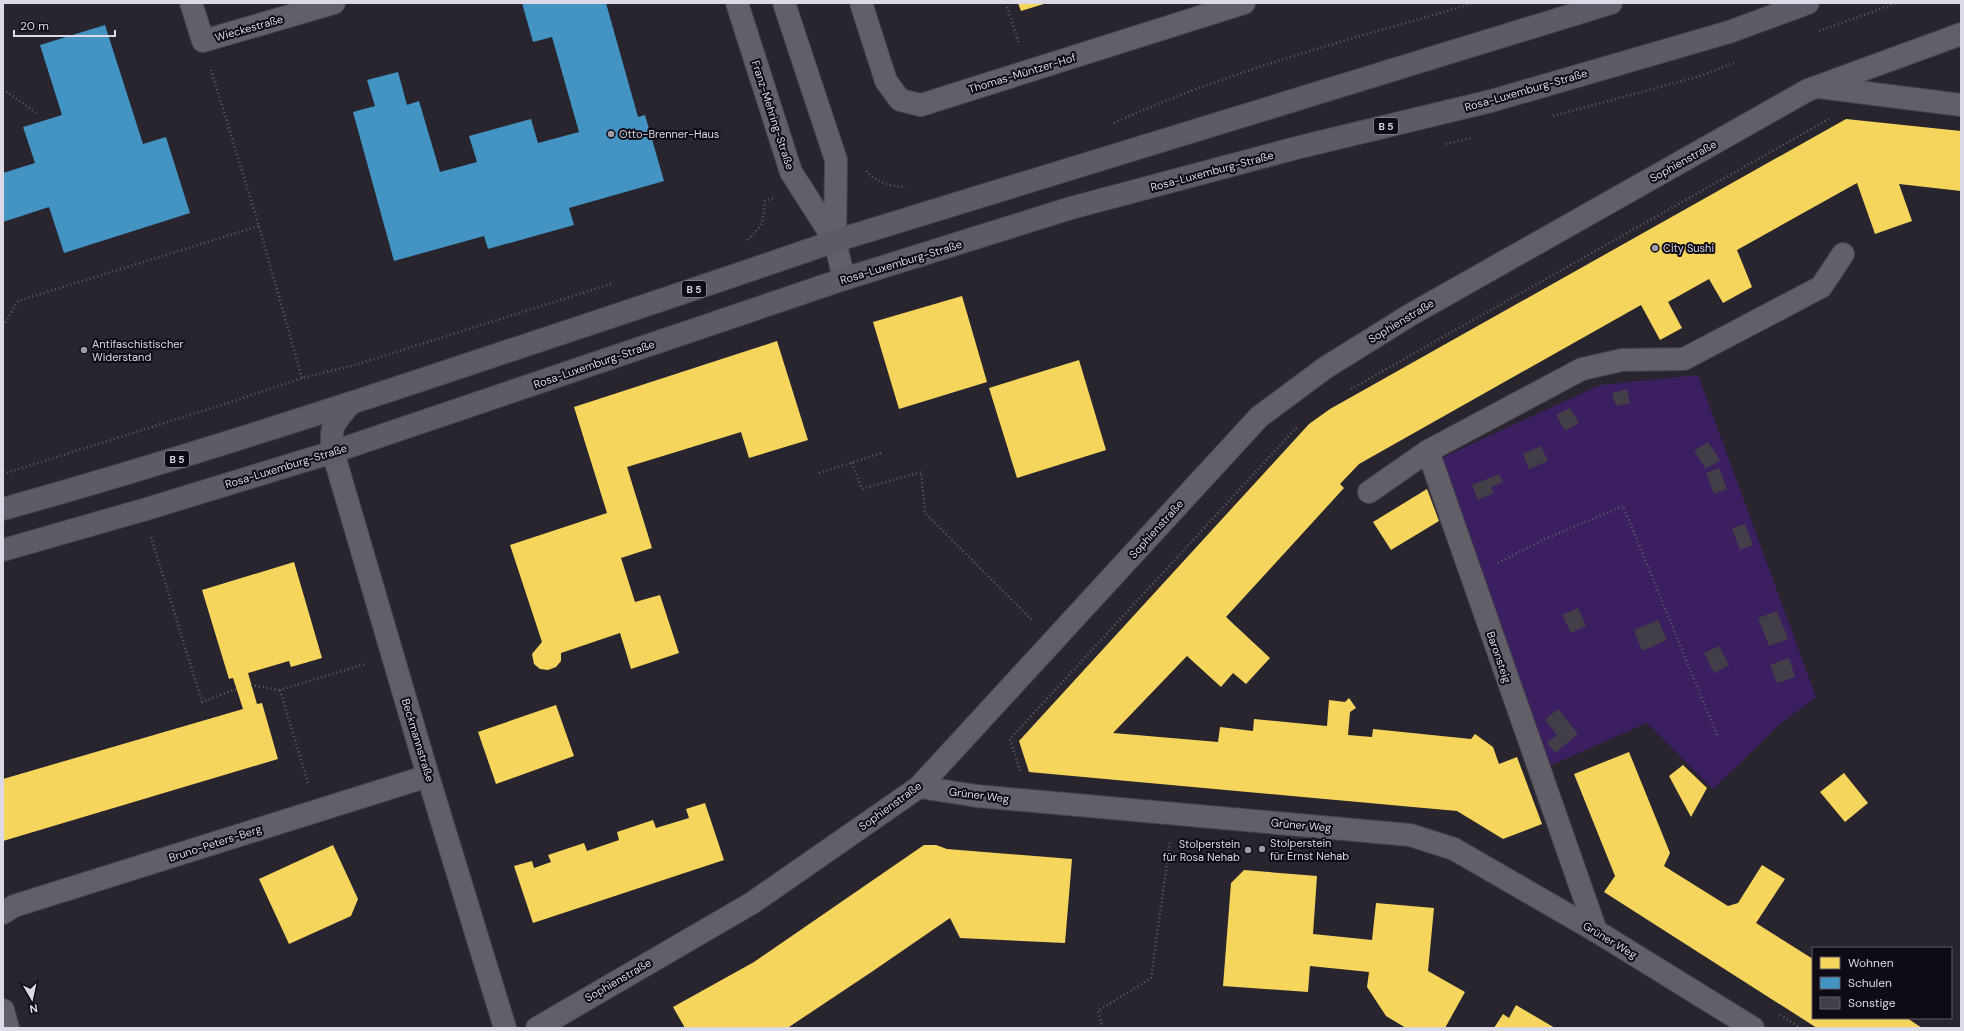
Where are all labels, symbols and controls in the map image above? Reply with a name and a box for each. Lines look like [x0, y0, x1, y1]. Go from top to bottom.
scale bar [14, 12, 115, 38]
street label: Wieckestraße [213, 12, 285, 44]
text: 20 m [20, 18, 49, 34]
street label: Thomas-Müntzer-Hof [967, 50, 1078, 96]
street label: Franz-Mehring-Straße [749, 58, 797, 172]
street label: Rosa-Luxemburg-Straße [1463, 66, 1589, 114]
road number: B 5 [1374, 118, 1398, 134]
place label: Otto-Brenner-Haus [619, 127, 719, 141]
marker: Otto-Brenner-Haus [606, 129, 616, 139]
street label: Sophienstraße [1647, 137, 1719, 185]
street label: Rosa-Luxemburg-Straße [1149, 148, 1275, 194]
street label: Rosa-Luxemburg-Straße [838, 237, 964, 287]
place label: City Sushi [1663, 241, 1714, 255]
marker: City Sushi [1650, 243, 1660, 253]
road number: B 5 [682, 281, 706, 297]
street label: Sophienstraße [1366, 296, 1436, 346]
place label: Antifaschistischer Widerstand [92, 337, 184, 364]
street label: Rosa-Luxemburg-Straße [532, 337, 656, 391]
marker: Antifaschistischer Widerstand [79, 345, 89, 355]
street label: Rosa-Luxemburg-Straße [223, 441, 349, 491]
road number: B 5 [165, 451, 189, 467]
street label: Sophienstraße [1126, 497, 1186, 561]
street label: Baronsteig [1484, 629, 1514, 685]
street label: Beckmannstraße [399, 697, 437, 783]
street label: Sophienstraße [856, 778, 924, 834]
street label: Grüner Weg [948, 784, 1010, 806]
street label: Grüner Weg [1270, 815, 1332, 835]
street label: Bruno-Peters-Berg [167, 821, 263, 865]
place label: Stolperstein für Ernst Nehab [1270, 836, 1349, 863]
place label: Stolperstein für Rosa Nehab [1163, 837, 1240, 864]
marker: Stolperstein für Ernst Nehab [1257, 844, 1267, 854]
marker: Stolperstein für Rosa Nehab [1243, 845, 1253, 855]
street label: Grüner Weg [1580, 918, 1640, 962]
legend [1812, 947, 1952, 1019]
street label: Sophienstraße [582, 955, 654, 1005]
text: Wohnen [1848, 955, 1894, 971]
text: Schulen [1848, 975, 1892, 991]
north arrow [12, 979, 52, 1019]
text: Sonstige [1848, 995, 1896, 1011]
text: N [29, 1001, 39, 1016]

